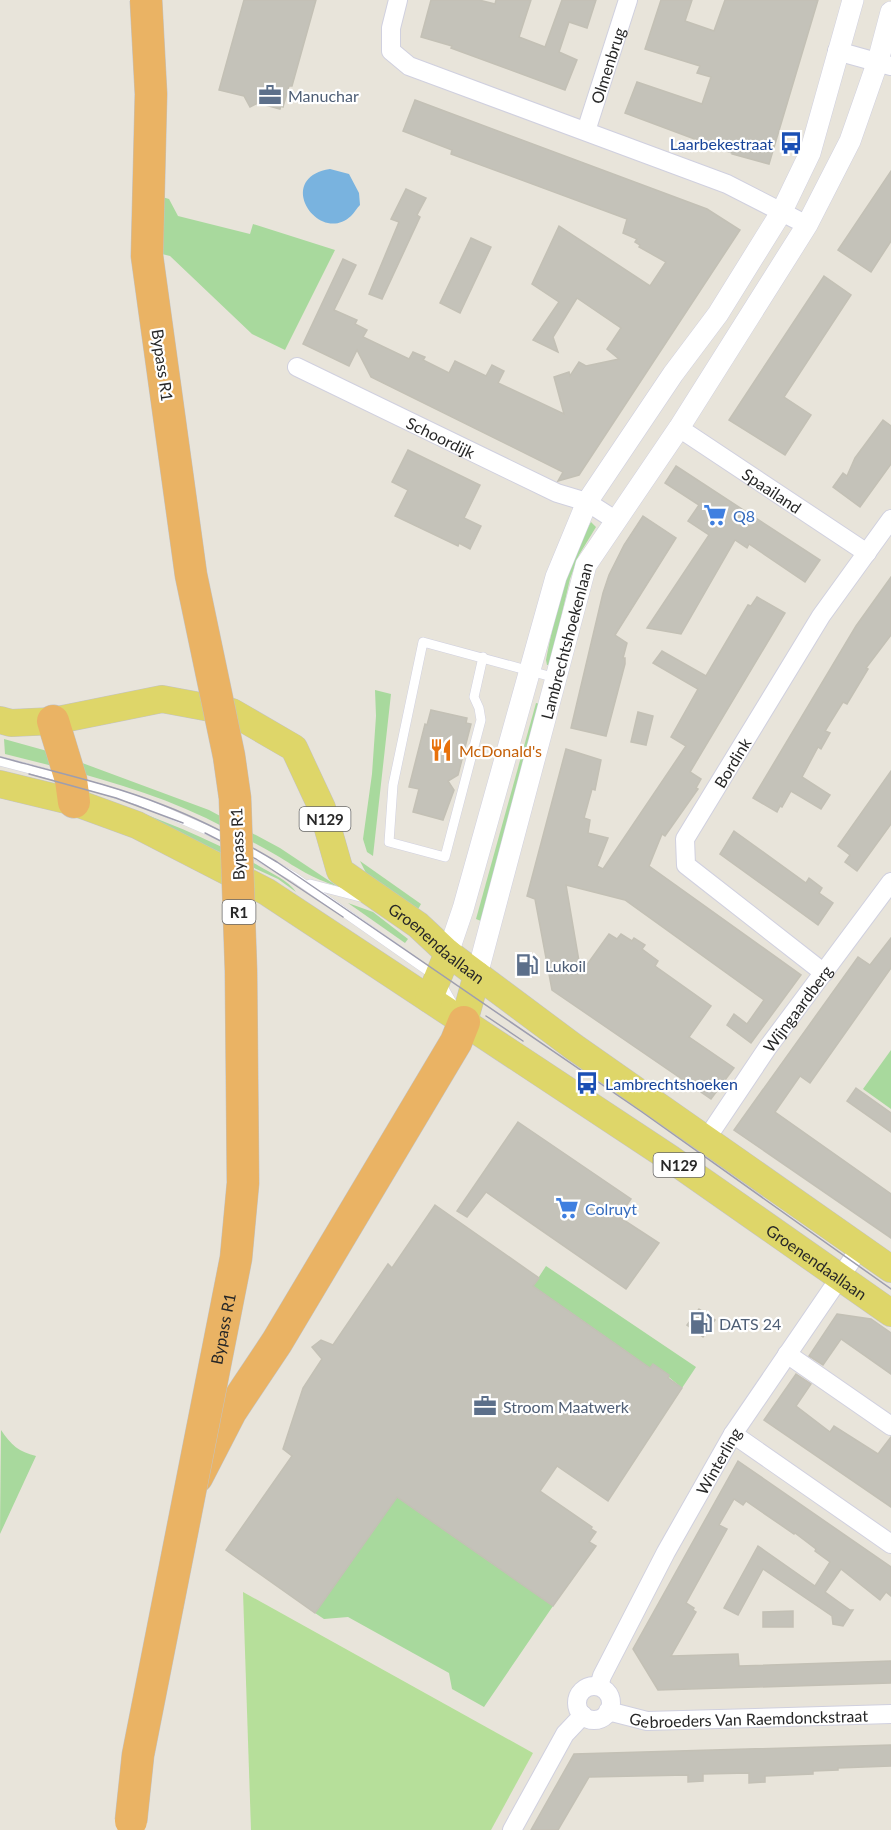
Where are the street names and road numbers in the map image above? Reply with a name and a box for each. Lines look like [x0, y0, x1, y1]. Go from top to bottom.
street label: Olmenbrug [586, 25, 628, 106]
street label: Bypass R1 [149, 328, 177, 402]
street label: Schoordijk [404, 412, 479, 462]
street label: Spaailand [739, 464, 805, 516]
street label: Lambrechtshoekenlaan [536, 560, 596, 721]
street label: Bordink [709, 733, 755, 791]
street label: Bypass R1 [226, 807, 248, 881]
road number: N129 [300, 807, 350, 831]
street label: Groenendaallaan [385, 898, 489, 987]
road number: R1 [222, 900, 256, 924]
street label: Wijngaardberg [758, 961, 835, 1055]
road number: N129 [654, 1153, 704, 1177]
street label: Groenendaallaan [763, 1220, 871, 1303]
street label: Bypass R1 [206, 1291, 238, 1366]
street label: Winterling [691, 1423, 744, 1498]
street label: Gebroeders Van Raemdonckstraat [628, 1705, 868, 1731]

